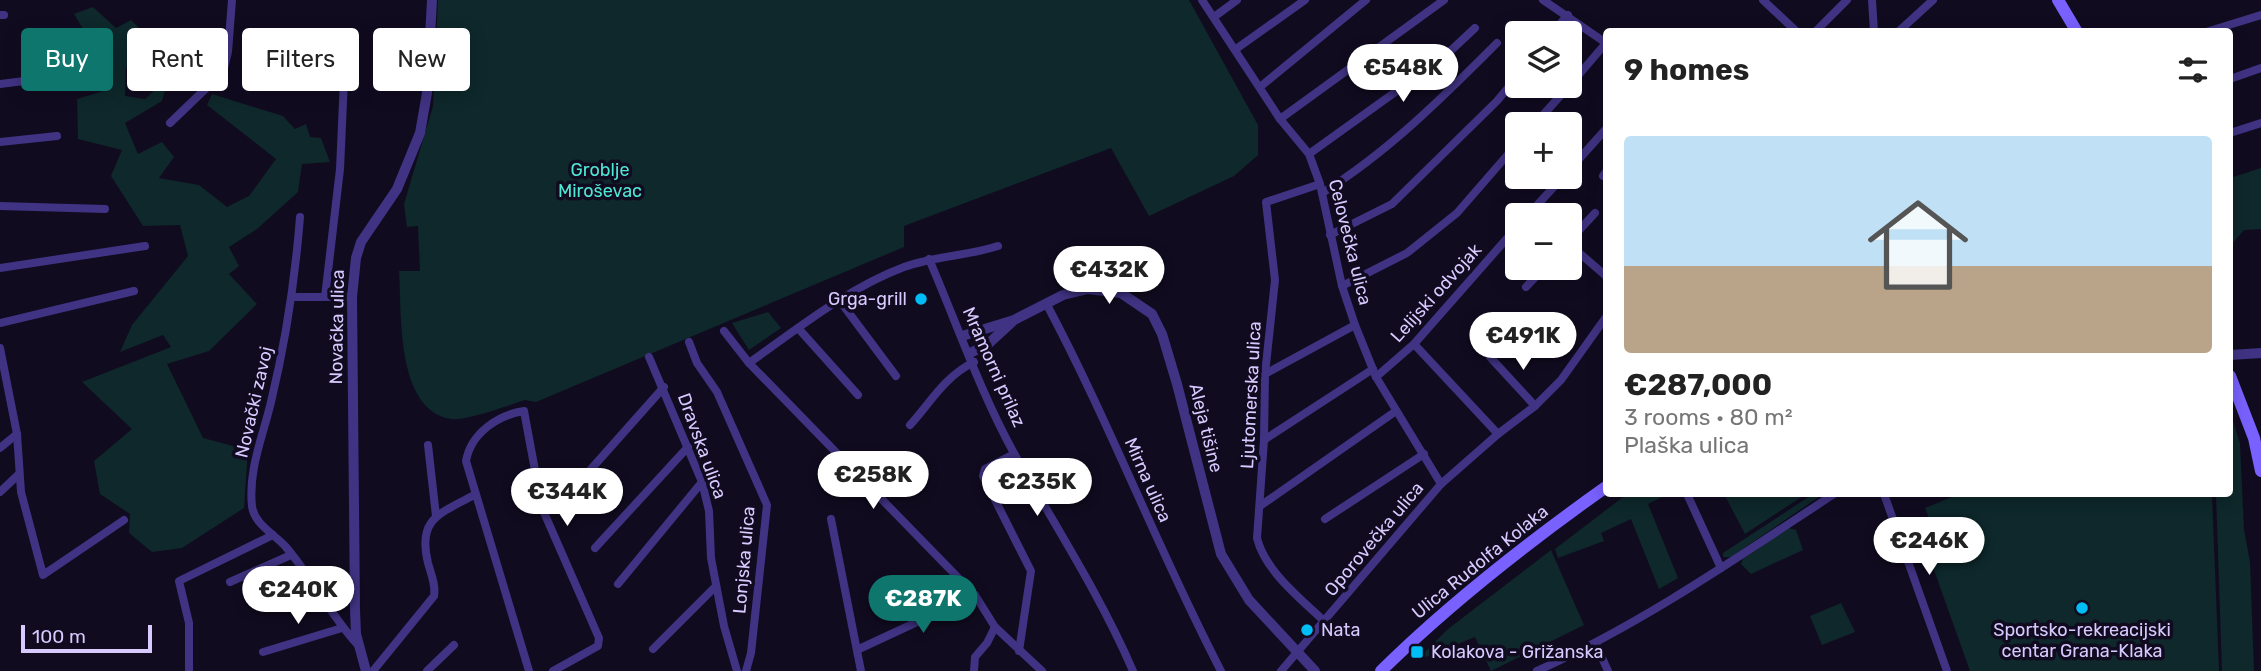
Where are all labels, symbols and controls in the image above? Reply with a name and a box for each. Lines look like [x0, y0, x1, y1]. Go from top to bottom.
map controls [1505, 21, 1582, 280]
button: layers [1505, 21, 1582, 98]
chip: Buy [21, 28, 113, 91]
chip: Rent [127, 28, 228, 91]
chip: Filters [242, 28, 359, 91]
chip: New [373, 28, 470, 91]
pin: €548K [1354, 44, 1452, 104]
icon: filters [2174, 51, 2212, 89]
text: 9 homes [1624, 52, 1749, 88]
text: €548K [1363, 53, 1443, 81]
button: + [1505, 112, 1582, 189]
park label: Groblje Miroševac [558, 159, 642, 202]
street label: Celovečka ulica [1324, 177, 1376, 307]
icon: home [1855, 182, 1981, 308]
button: − [1505, 203, 1582, 280]
street label: Lelijski odvojak [1386, 239, 1487, 347]
pin: €432K [1060, 246, 1158, 306]
text: €432K [1069, 255, 1149, 283]
street label: Novačka ulica [325, 269, 349, 385]
place label: Grga-grill [828, 288, 907, 310]
marker: Grga-grill [913, 291, 929, 307]
street label: Mramorni prilaz [958, 304, 1030, 430]
pin: €491K [1474, 312, 1572, 372]
street label: Ljutomerska ulica [1236, 321, 1266, 469]
text: €491K [1485, 321, 1561, 349]
street label: Novački zavoj [231, 344, 277, 460]
text: €287,000 [1624, 367, 1772, 403]
street label: Aleja tišine [1184, 381, 1228, 475]
street label: Dravska ulica [673, 390, 731, 502]
text: 3 rooms · 80 m² [1624, 403, 1793, 431]
text: Plaška ulica [1624, 431, 1749, 459]
street label: Mirna ulica [1120, 434, 1176, 526]
pin: €258K [824, 452, 922, 511]
pin: €235K [988, 458, 1086, 518]
text: €258K [834, 460, 912, 488]
text: €235K [998, 467, 1076, 495]
pin: €344K [518, 468, 616, 528]
text: €344K [527, 477, 607, 505]
street label: Oporovečka ulica [1320, 477, 1428, 601]
street label: Ulica Rudolfa Kolaka [1407, 500, 1553, 624]
street label: Lonjska ulica [728, 505, 760, 615]
pin: €246K [1880, 518, 1978, 577]
text: €246K [1890, 526, 1968, 554]
pin: €240K [249, 566, 347, 626]
text: €240K [258, 575, 338, 603]
pin: €287K [874, 576, 972, 635]
text: €287K [884, 584, 962, 612]
marker: Sportsko-rekreacijski centar Grana-Klaka [2074, 600, 2090, 616]
place label: Nata [1321, 619, 1360, 641]
place label: Sportsko-rekreacijski centar Grana-Klaka [1993, 619, 2171, 662]
scale bar [21, 622, 152, 654]
marker: Nata [1299, 622, 1315, 638]
text: 100 m [32, 625, 86, 648]
place label: Kolakova - Grižanska [1431, 641, 1604, 663]
marker: Kolakova - Grižanska [1409, 644, 1425, 660]

